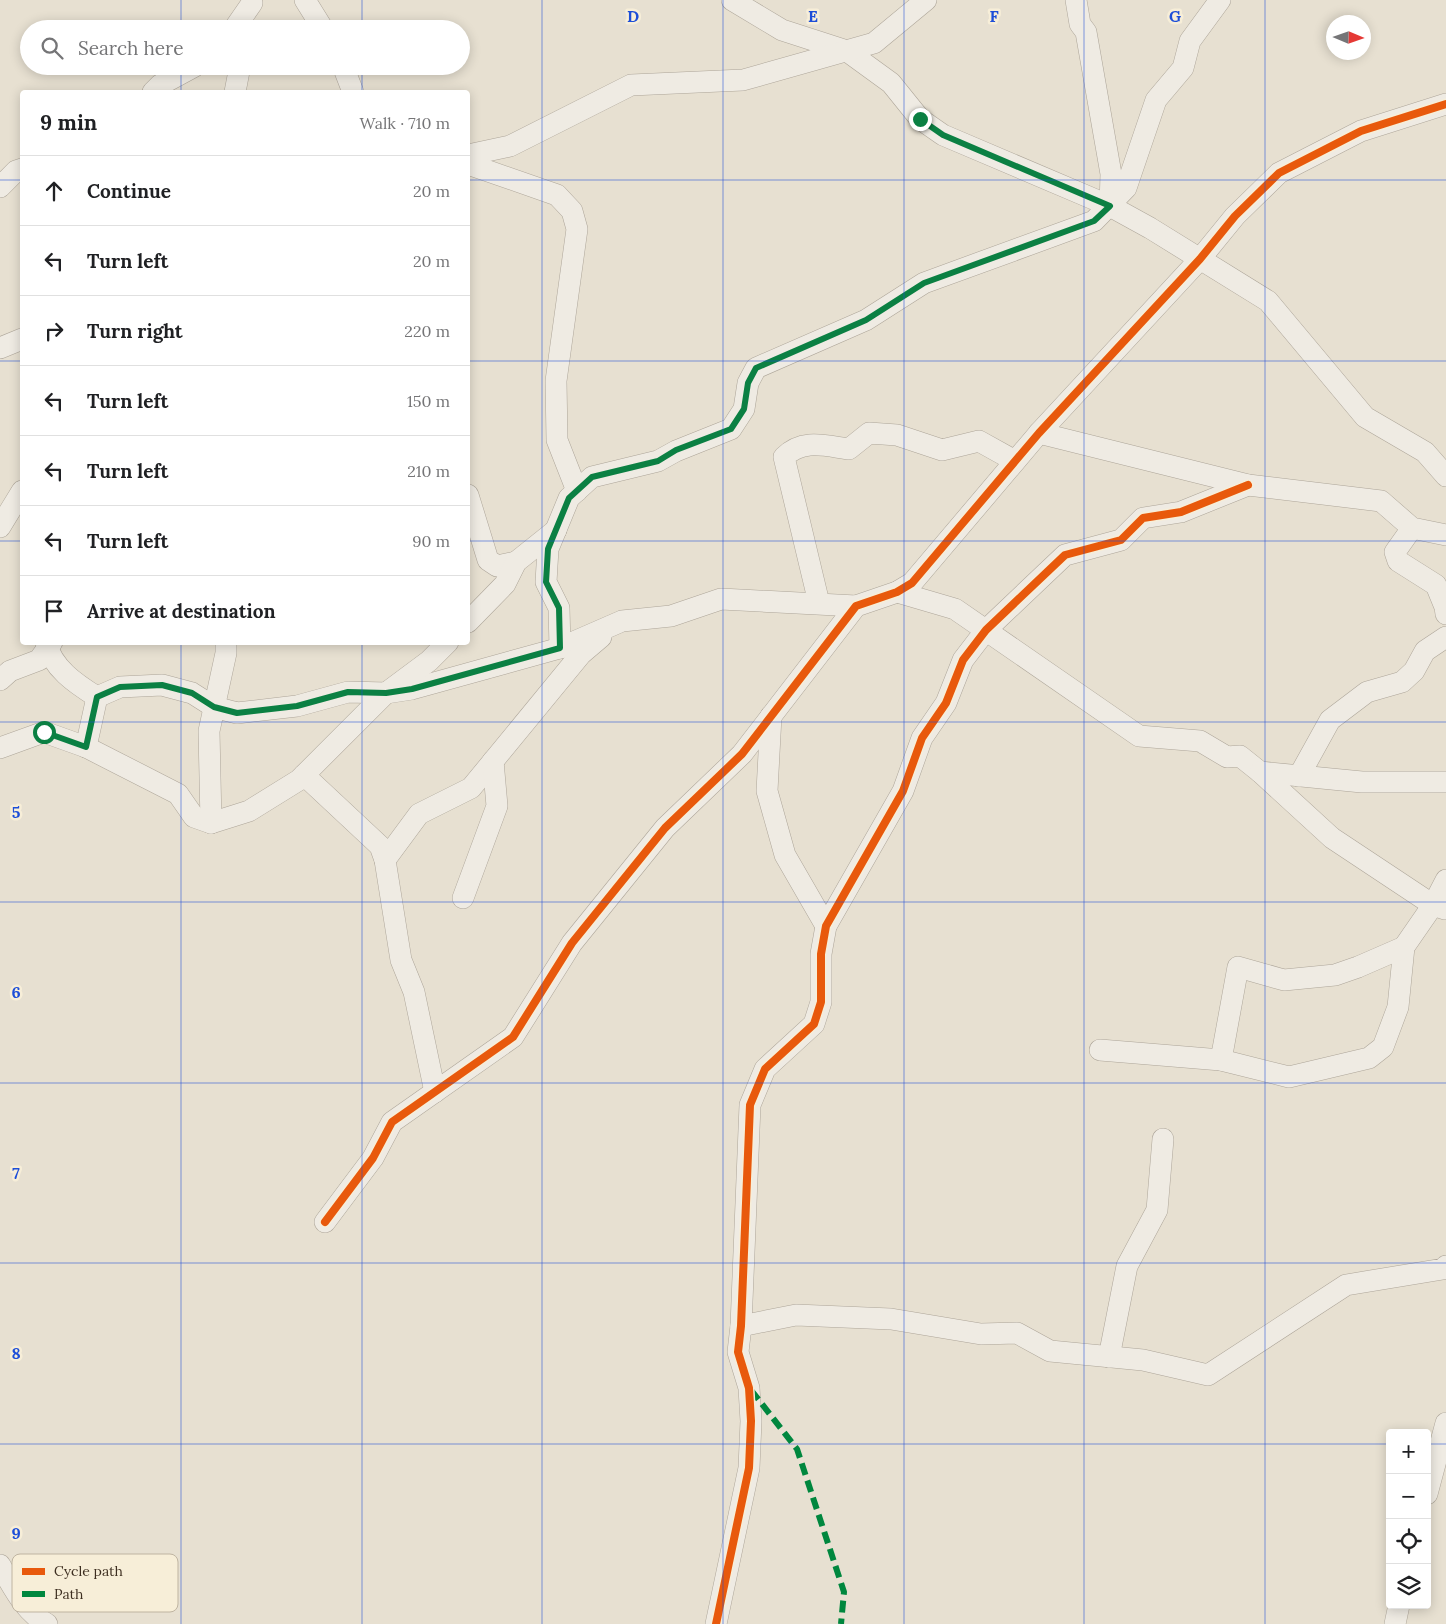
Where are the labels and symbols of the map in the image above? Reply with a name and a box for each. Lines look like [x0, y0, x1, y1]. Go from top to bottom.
text: D [627, 6, 639, 26]
text: E [808, 6, 818, 26]
text: F [989, 6, 999, 26]
text: G [1169, 6, 1181, 26]
north arrow [1326, 15, 1371, 60]
route end [909, 108, 932, 131]
route start [33, 721, 56, 744]
text: 5 [12, 802, 21, 822]
text: 6 [11, 982, 21, 1002]
text: 7 [12, 1163, 20, 1183]
text: 8 [11, 1343, 21, 1363]
text: 9 [11, 1523, 21, 1543]
legend [12, 1554, 178, 1612]
text: Cycle path [54, 1562, 123, 1580]
text: Path [54, 1585, 83, 1603]

